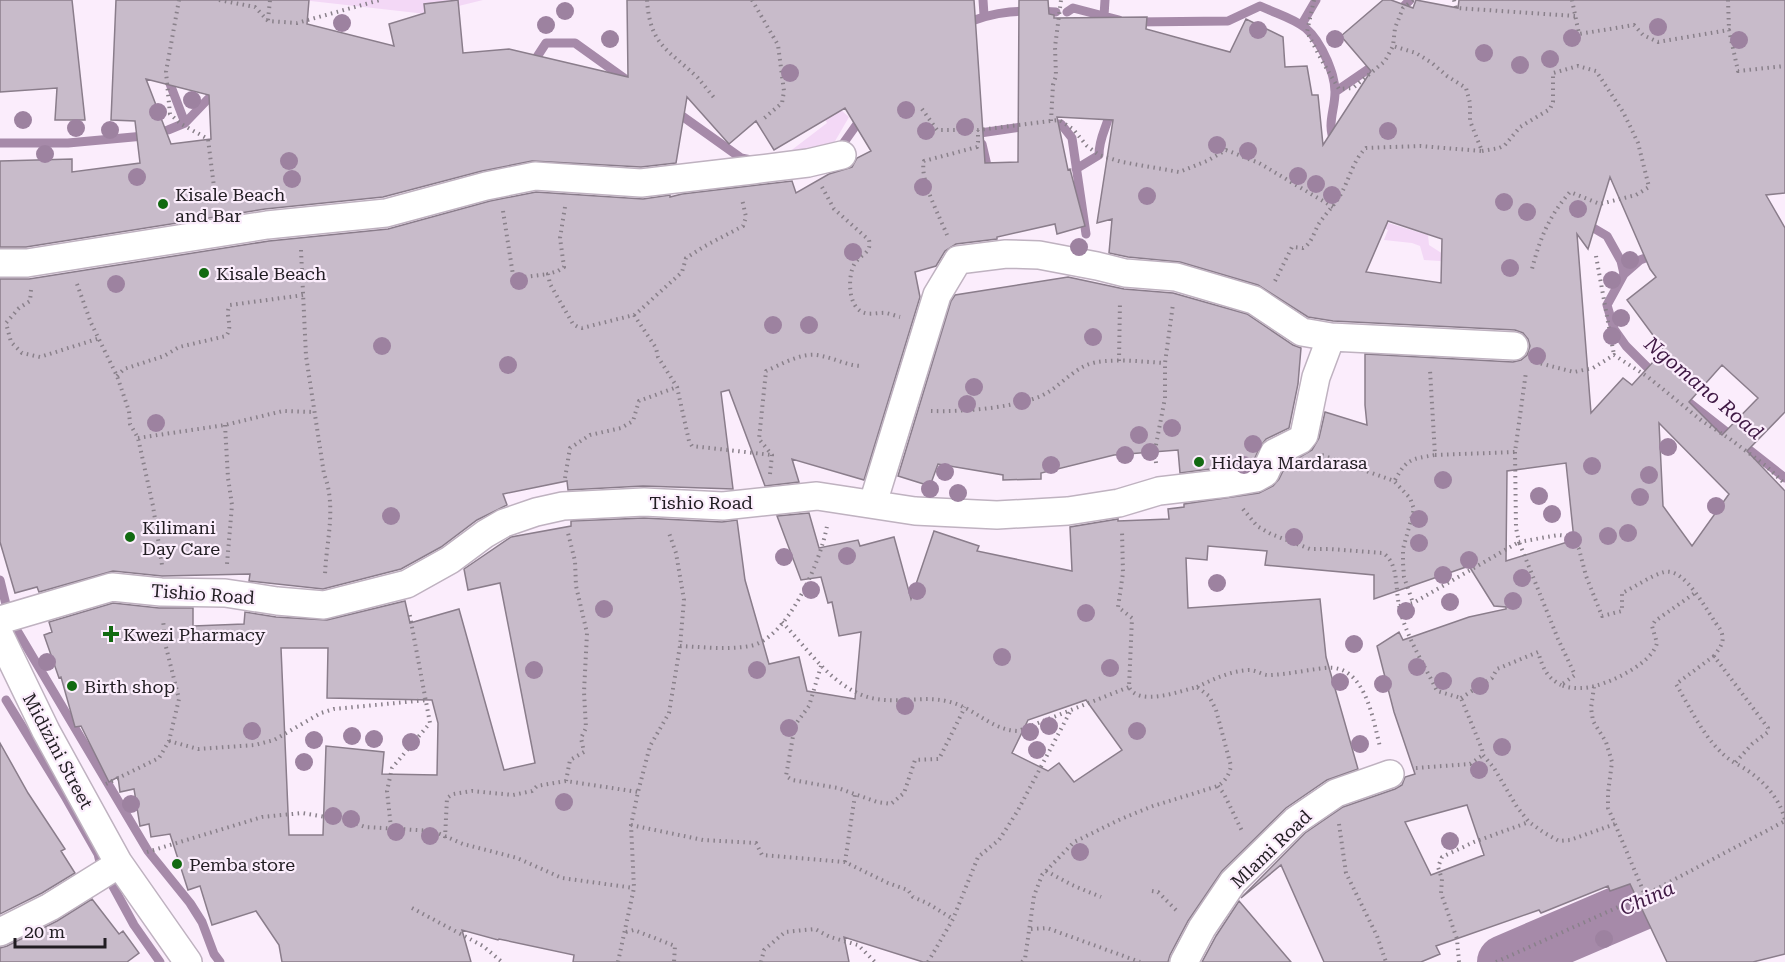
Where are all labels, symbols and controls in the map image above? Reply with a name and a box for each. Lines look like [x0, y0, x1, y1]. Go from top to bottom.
place label: Kisale Beach and Bar [175, 184, 286, 226]
marker: Kisale Beach and Bar [156, 197, 170, 211]
place label: Kisale Beach [216, 263, 327, 284]
marker: Kisale Beach [197, 266, 211, 280]
water label: Ngomano Road [1639, 331, 1768, 445]
place label: Hidaya Mardarasa [1211, 452, 1368, 473]
marker: Hidaya Mardarasa [1192, 455, 1206, 469]
street label: Tishio Road [649, 492, 753, 513]
place label: Kilimani Day Care [142, 517, 220, 559]
marker: Kilimani Day Care [123, 530, 137, 544]
street label: Tishio Road [151, 580, 256, 608]
place label: Kwezi Pharmacy [123, 624, 266, 645]
marker: Kwezi Pharmacy [104, 627, 118, 641]
place label: Birth shop [84, 676, 175, 697]
marker: Birth shop [65, 679, 79, 693]
street label: Midizini Street [19, 690, 97, 813]
street label: Mlami Road [1227, 805, 1316, 892]
place label: Pemba store [189, 854, 295, 875]
marker: Pemba store [170, 857, 184, 871]
water label: China [1616, 875, 1678, 921]
scale bar [15, 911, 105, 949]
text: 20 m [24, 921, 65, 942]

